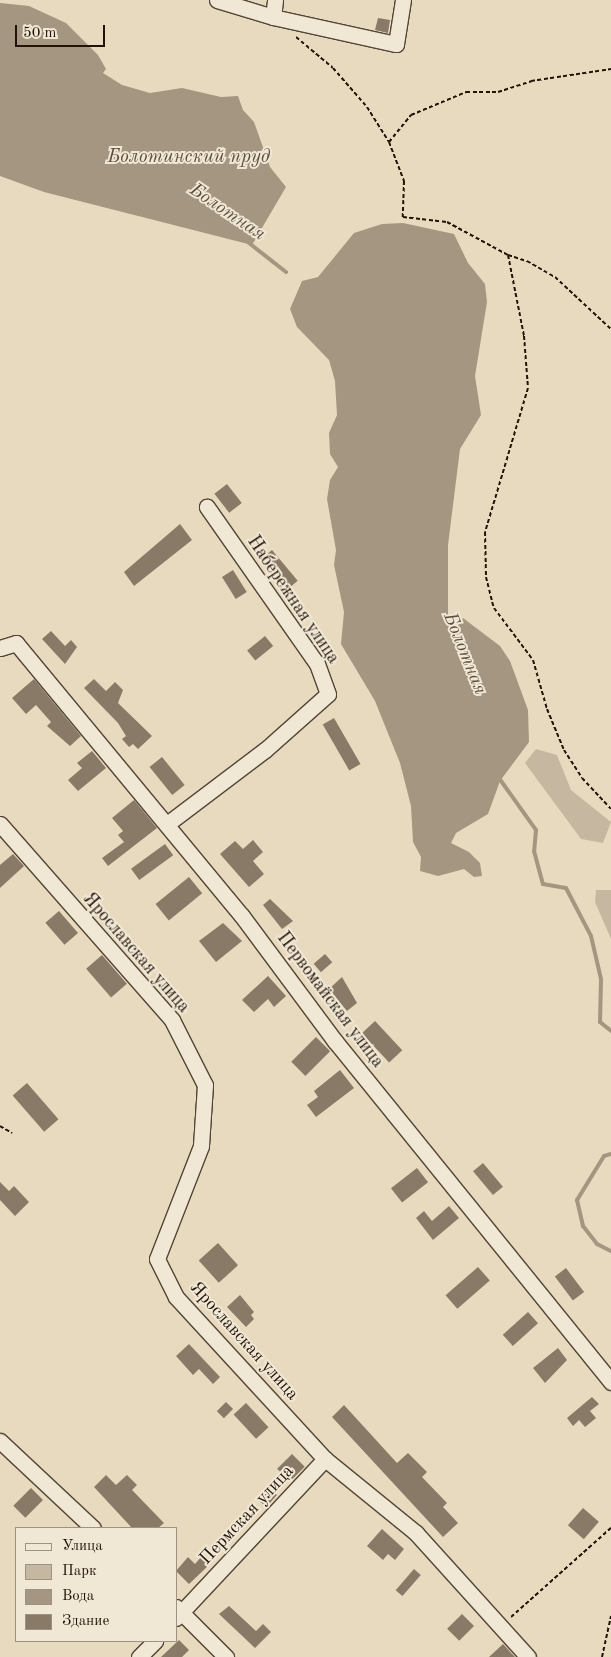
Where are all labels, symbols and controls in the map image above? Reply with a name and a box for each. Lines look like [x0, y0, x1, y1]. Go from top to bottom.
scale bar [18, 15, 108, 47]
text: 50 m [23, 26, 57, 41]
water label: Болотинский пруд [108, 147, 270, 169]
water label: Болотная [185, 179, 269, 247]
street label: Набережная улица [242, 532, 344, 668]
water label: Болотная [437, 610, 491, 698]
street label: Ярославская улица [78, 888, 194, 1018]
street label: Первомайская улица [272, 928, 388, 1072]
street label: Ярославская улица [185, 1277, 303, 1405]
street label: Пермская улица [195, 1461, 299, 1569]
legend [15, 1527, 178, 1642]
text: Улица [62, 1539, 103, 1554]
text: Парк [62, 1564, 97, 1579]
text: Вода [62, 1589, 94, 1604]
text: Здание [62, 1614, 109, 1629]

